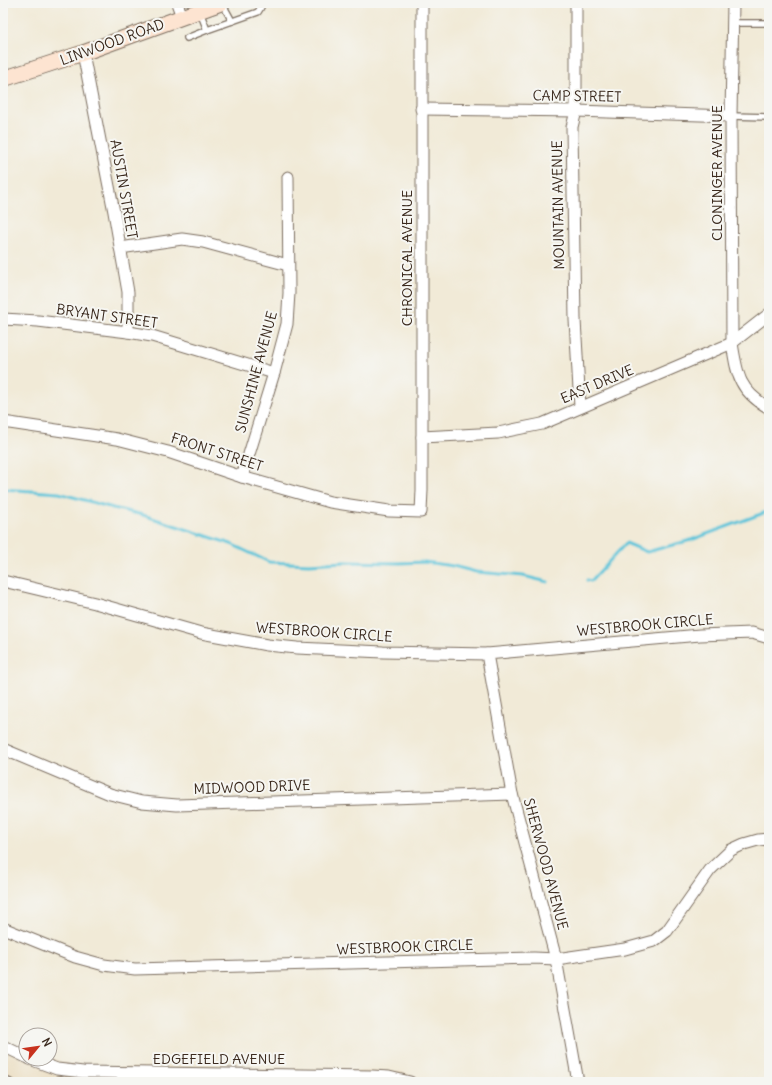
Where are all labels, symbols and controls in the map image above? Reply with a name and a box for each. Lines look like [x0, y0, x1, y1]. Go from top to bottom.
street label: LINWOOD ROAD [57, 15, 167, 69]
street label: CAMP STREET [532, 86, 622, 106]
street label: CLONINGER AVENUE [708, 105, 726, 241]
street label: AUSTIN STREET [106, 138, 142, 240]
street label: MOUNTAIN AVENUE [548, 140, 568, 270]
street label: CHRONICAL AVENUE [398, 190, 416, 326]
street label: BRYANT STREET [55, 300, 159, 332]
street label: SUNSHINE AVENUE [231, 309, 281, 435]
street label: EAST DRIVE [558, 361, 636, 407]
street label: FRONT STREET [169, 429, 265, 475]
street label: WESTBROOK CIRCLE [576, 610, 714, 640]
street label: WESTBROOK CIRCLE [255, 618, 393, 646]
street label: MIDWOOD DRIVE [193, 776, 311, 798]
street label: SHERWOOD AVENUE [520, 796, 572, 932]
street label: WESTBROOK CIRCLE [336, 936, 474, 958]
north arrow [18, 1027, 58, 1067]
text: N [39, 1035, 55, 1049]
street label: EDGEFIELD AVENUE [153, 1050, 285, 1068]

